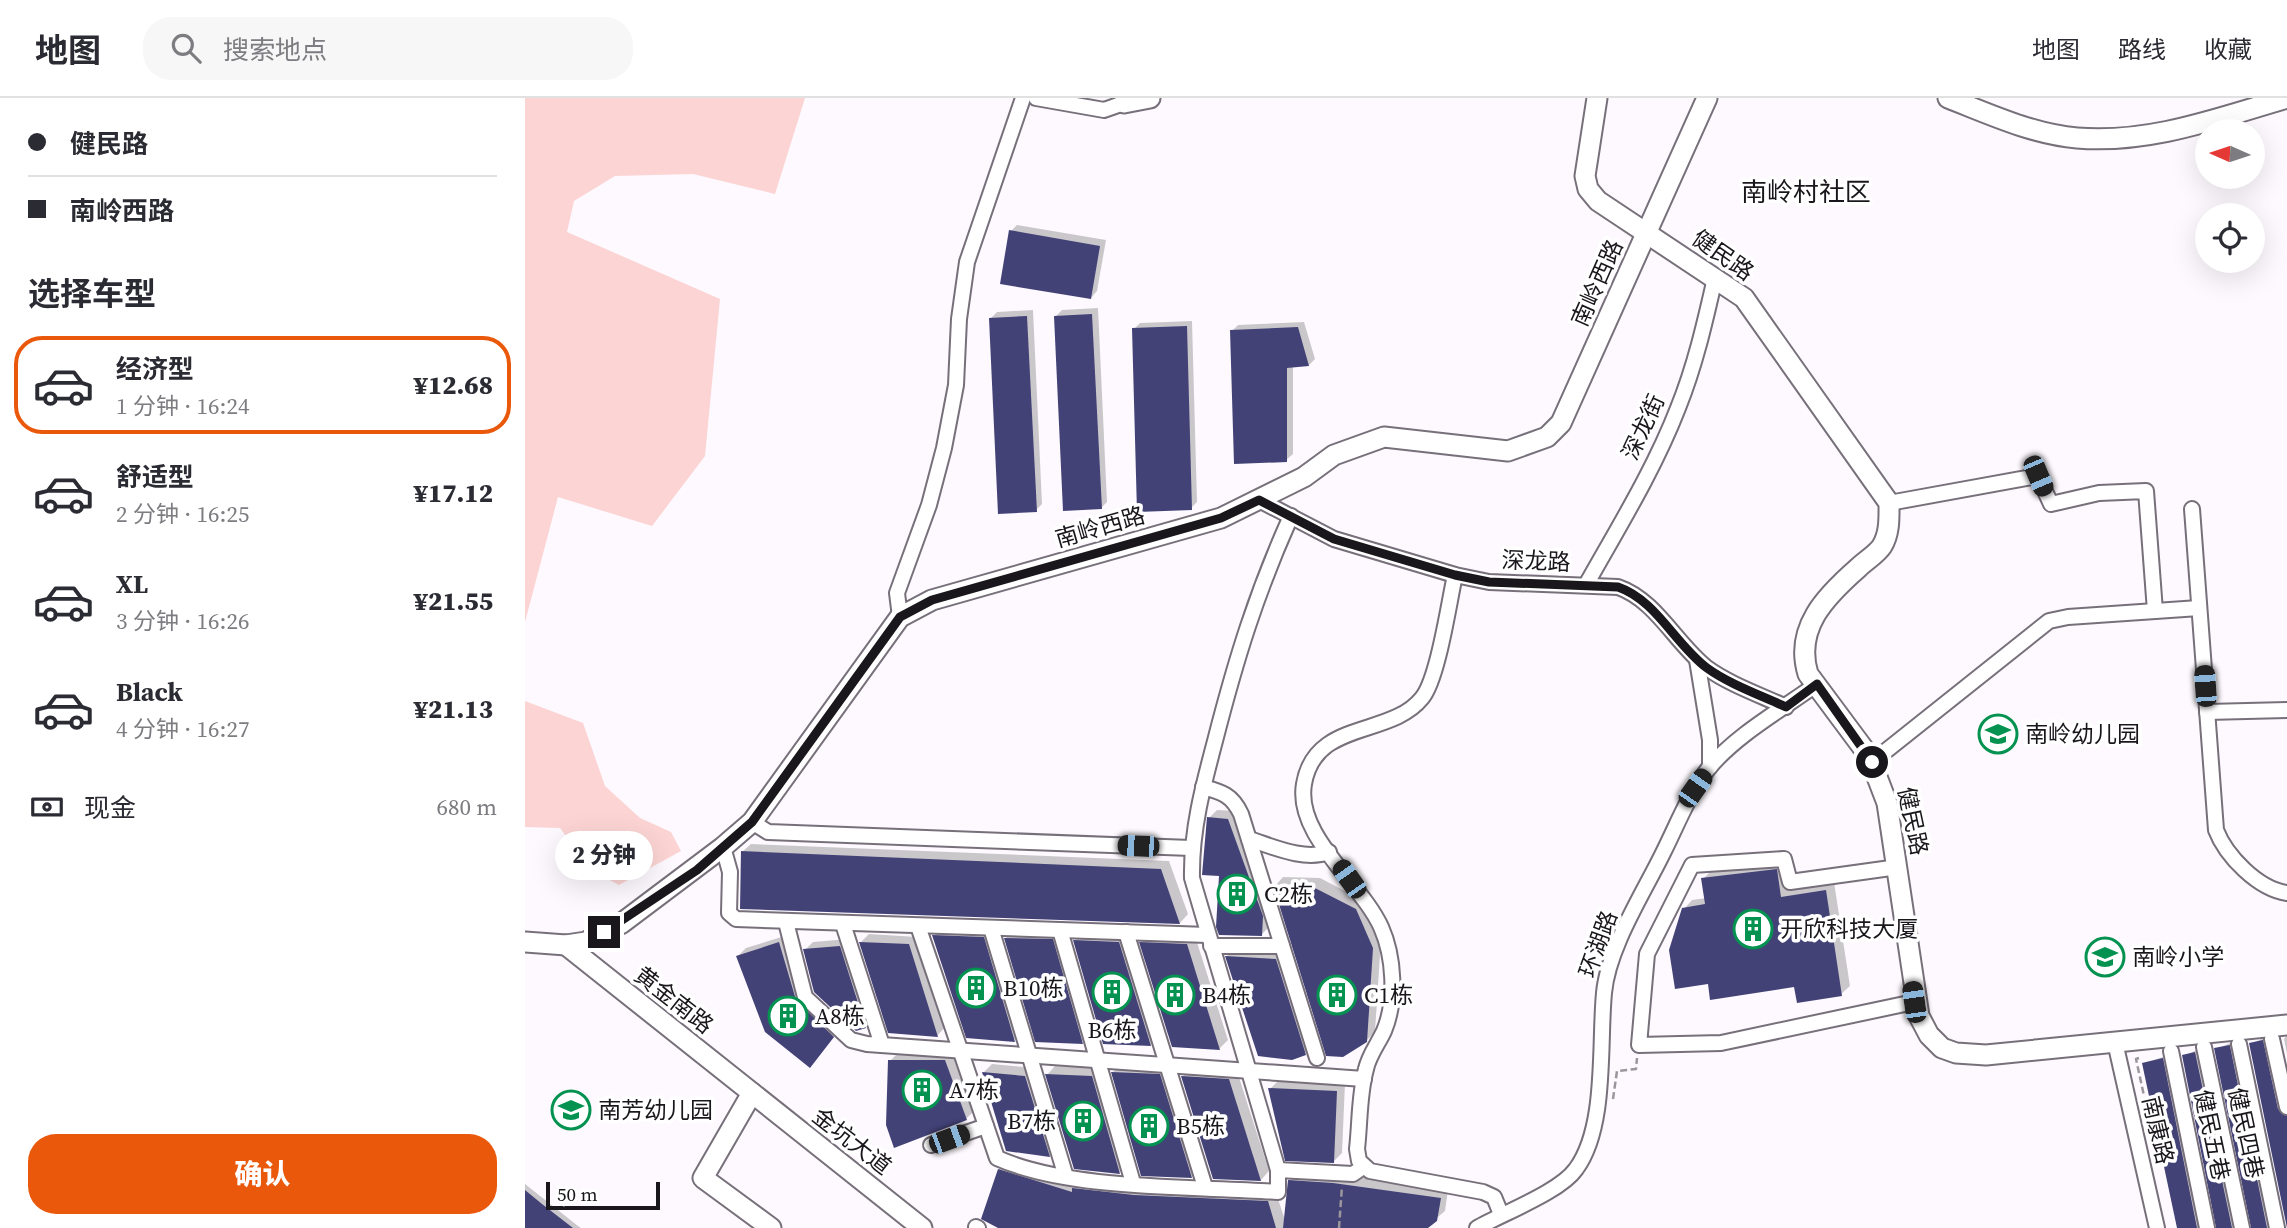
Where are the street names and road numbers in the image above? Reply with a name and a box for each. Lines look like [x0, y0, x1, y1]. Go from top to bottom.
street label: 健民路 [1686, 222, 1760, 288]
street label: 南岭西路 [1564, 234, 1630, 332]
street label: 深龙街 [1614, 389, 1672, 465]
street label: 南岭西路 [1051, 499, 1149, 555]
street label: 深龙路 [1501, 544, 1571, 578]
street label: 健民路 [1890, 784, 1936, 858]
street label: 环湖路 [1571, 906, 1625, 982]
street label: 黄金南路 [628, 959, 720, 1041]
street label: 健民四巷 [2221, 1085, 2271, 1181]
street label: 健民五巷 [2187, 1087, 2237, 1183]
street label: 南康路 [2135, 1093, 2181, 1167]
street label: 金坑大道 [806, 1100, 898, 1182]

